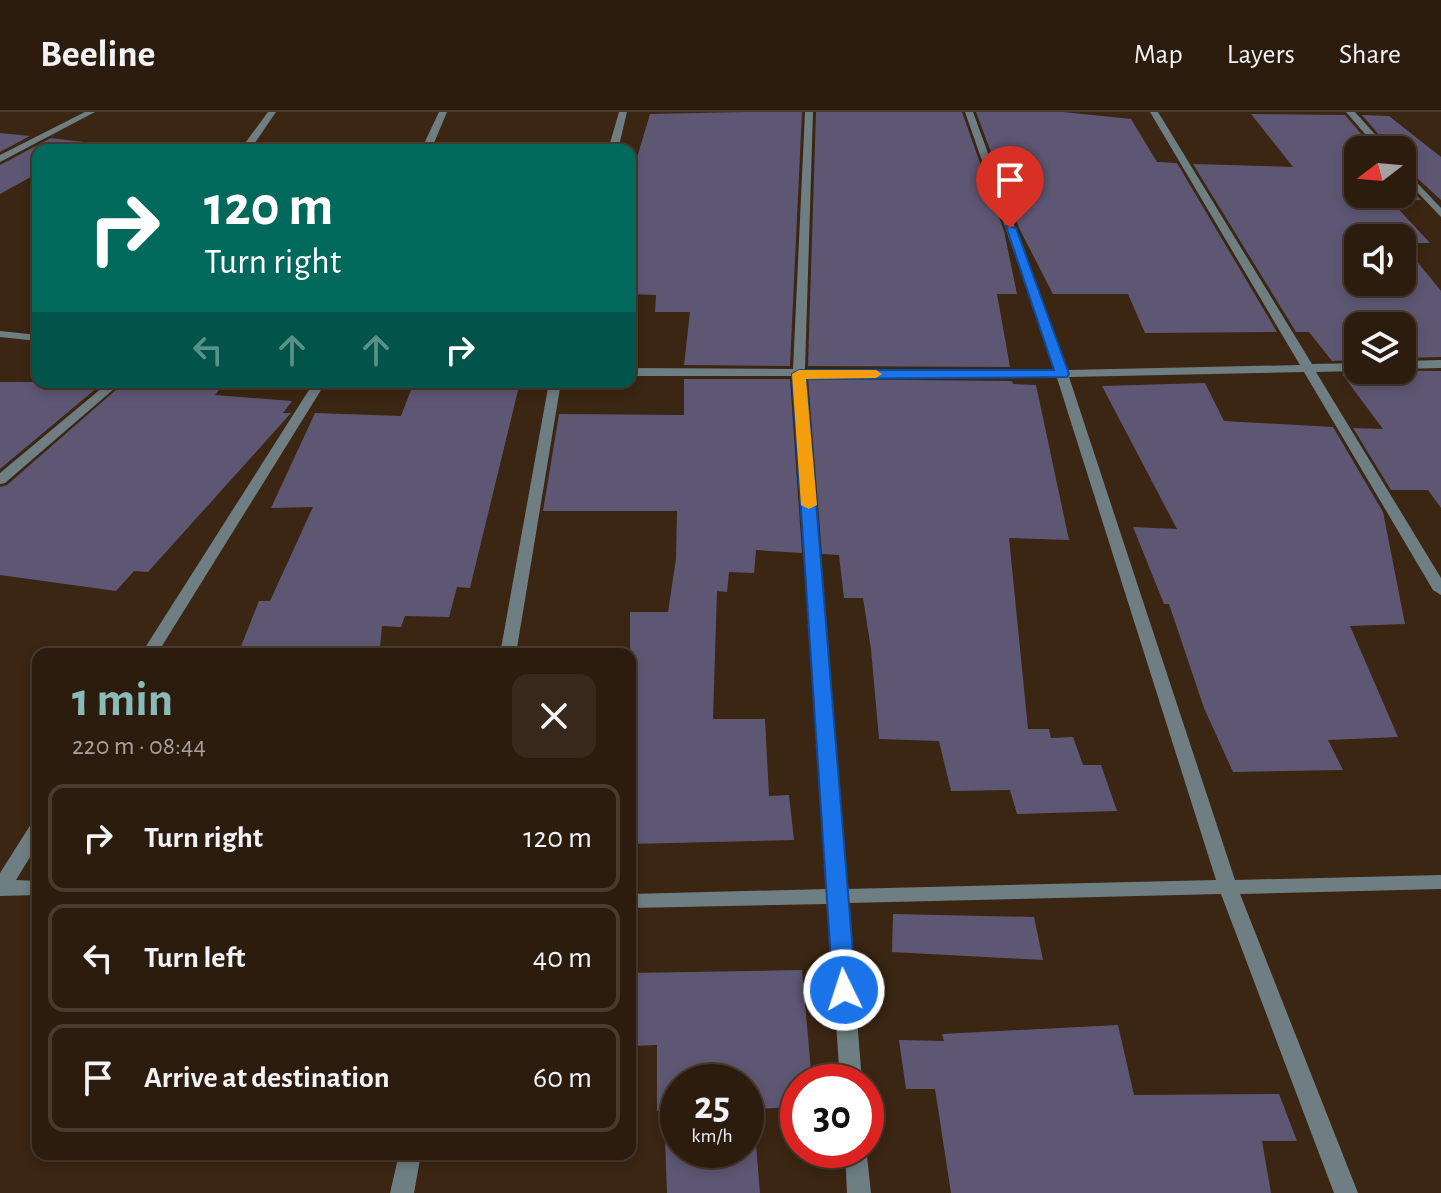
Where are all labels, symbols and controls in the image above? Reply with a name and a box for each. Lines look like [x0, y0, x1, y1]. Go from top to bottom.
text: Beeline [40, 36, 155, 74]
text: Map [1134, 41, 1183, 69]
text: Layers [1227, 41, 1295, 69]
text: Share [1339, 41, 1401, 69]
north arrow [1344, 136, 1416, 208]
map controls [1344, 136, 1416, 384]
pin [976, 146, 1044, 228]
icon: arrive [988, 158, 1032, 202]
icon: right [72, 176, 176, 280]
text: 120 m [204, 179, 333, 235]
button: sound [1344, 224, 1416, 296]
text: Turn right [204, 244, 341, 280]
button: layers [1344, 312, 1416, 384]
icon: left [186, 328, 230, 372]
icon: ahead [270, 328, 314, 372]
icon: ahead [354, 328, 398, 372]
icon: right [438, 328, 482, 372]
button: close [512, 674, 596, 758]
text: 1 min [72, 677, 173, 725]
text: 220 m · 08:44 [72, 733, 206, 759]
icon: right [76, 816, 120, 860]
text: Turn right [144, 823, 263, 853]
text: 120 m [523, 823, 592, 853]
icon: left [76, 936, 120, 980]
text: Turn left [144, 943, 245, 973]
text: 40 m [533, 943, 592, 973]
position arrow [802, 948, 886, 1032]
icon: arrive [76, 1056, 120, 1100]
text: Arrive at destination [144, 1063, 390, 1093]
text: 60 m [533, 1063, 592, 1093]
speed limit sign: 30 [780, 1064, 884, 1168]
text: 25 [694, 1086, 730, 1126]
text: km/h [691, 1126, 733, 1146]

